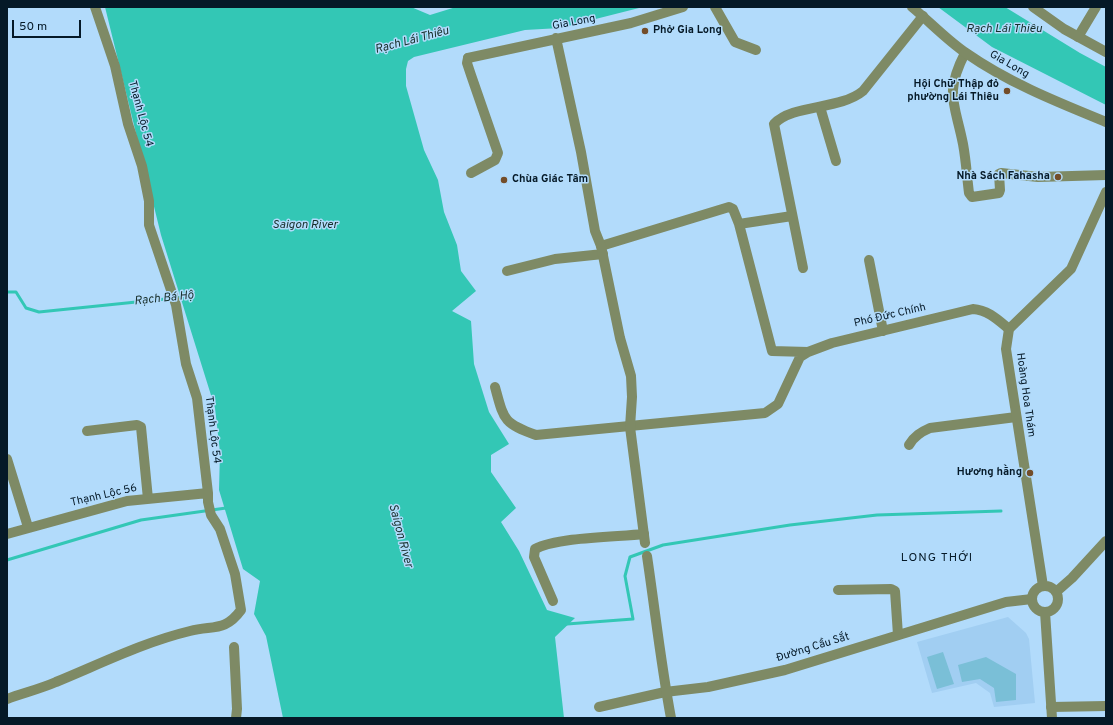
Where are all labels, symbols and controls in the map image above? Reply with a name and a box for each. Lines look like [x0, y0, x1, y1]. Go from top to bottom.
scale bar [14, 12, 83, 38]
street label: Gia Long [551, 12, 597, 34]
text: 50 m [19, 19, 47, 35]
water label: Rạch Lái Thiêu [966, 23, 1042, 37]
water label: Rạch Lái Thiêu [373, 24, 451, 58]
place label: Phở Gia Long [653, 24, 722, 38]
marker: Phở Gia Long [640, 26, 650, 36]
street label: Gia Long [987, 48, 1031, 82]
place label: Hội Chữ Thập đỏ phường Lái Thiêu [907, 78, 999, 104]
street label: Thạnh Lộc 54 [125, 79, 155, 149]
marker: Hội Chữ Thập đỏ phường Lái Thiêu [1002, 86, 1012, 96]
place label: Nhà Sách Fahasha [956, 170, 1050, 184]
marker: Nhà Sách Fahasha [1053, 172, 1063, 182]
place label: Chùa Giác Tâm [512, 173, 588, 187]
marker: Chùa Giác Tâm [499, 175, 509, 185]
water label: Saigon River [272, 219, 338, 233]
water label: Rạch Bá Hộ [134, 289, 194, 309]
street label: Phó Đức Chính [853, 301, 927, 331]
street label: Hoàng Hoa Thám [1013, 352, 1037, 438]
street label: Thạnh Lộc 54 [201, 395, 223, 465]
place label: Hương hằng [957, 466, 1022, 480]
marker: Hương hằng [1025, 468, 1035, 478]
street label: Thạnh Lộc 56 [70, 482, 138, 510]
water label: Saigon River [385, 503, 415, 569]
district label: LONG THỚI [901, 552, 973, 566]
street label: Đường Cầu Sắt [775, 631, 851, 665]

